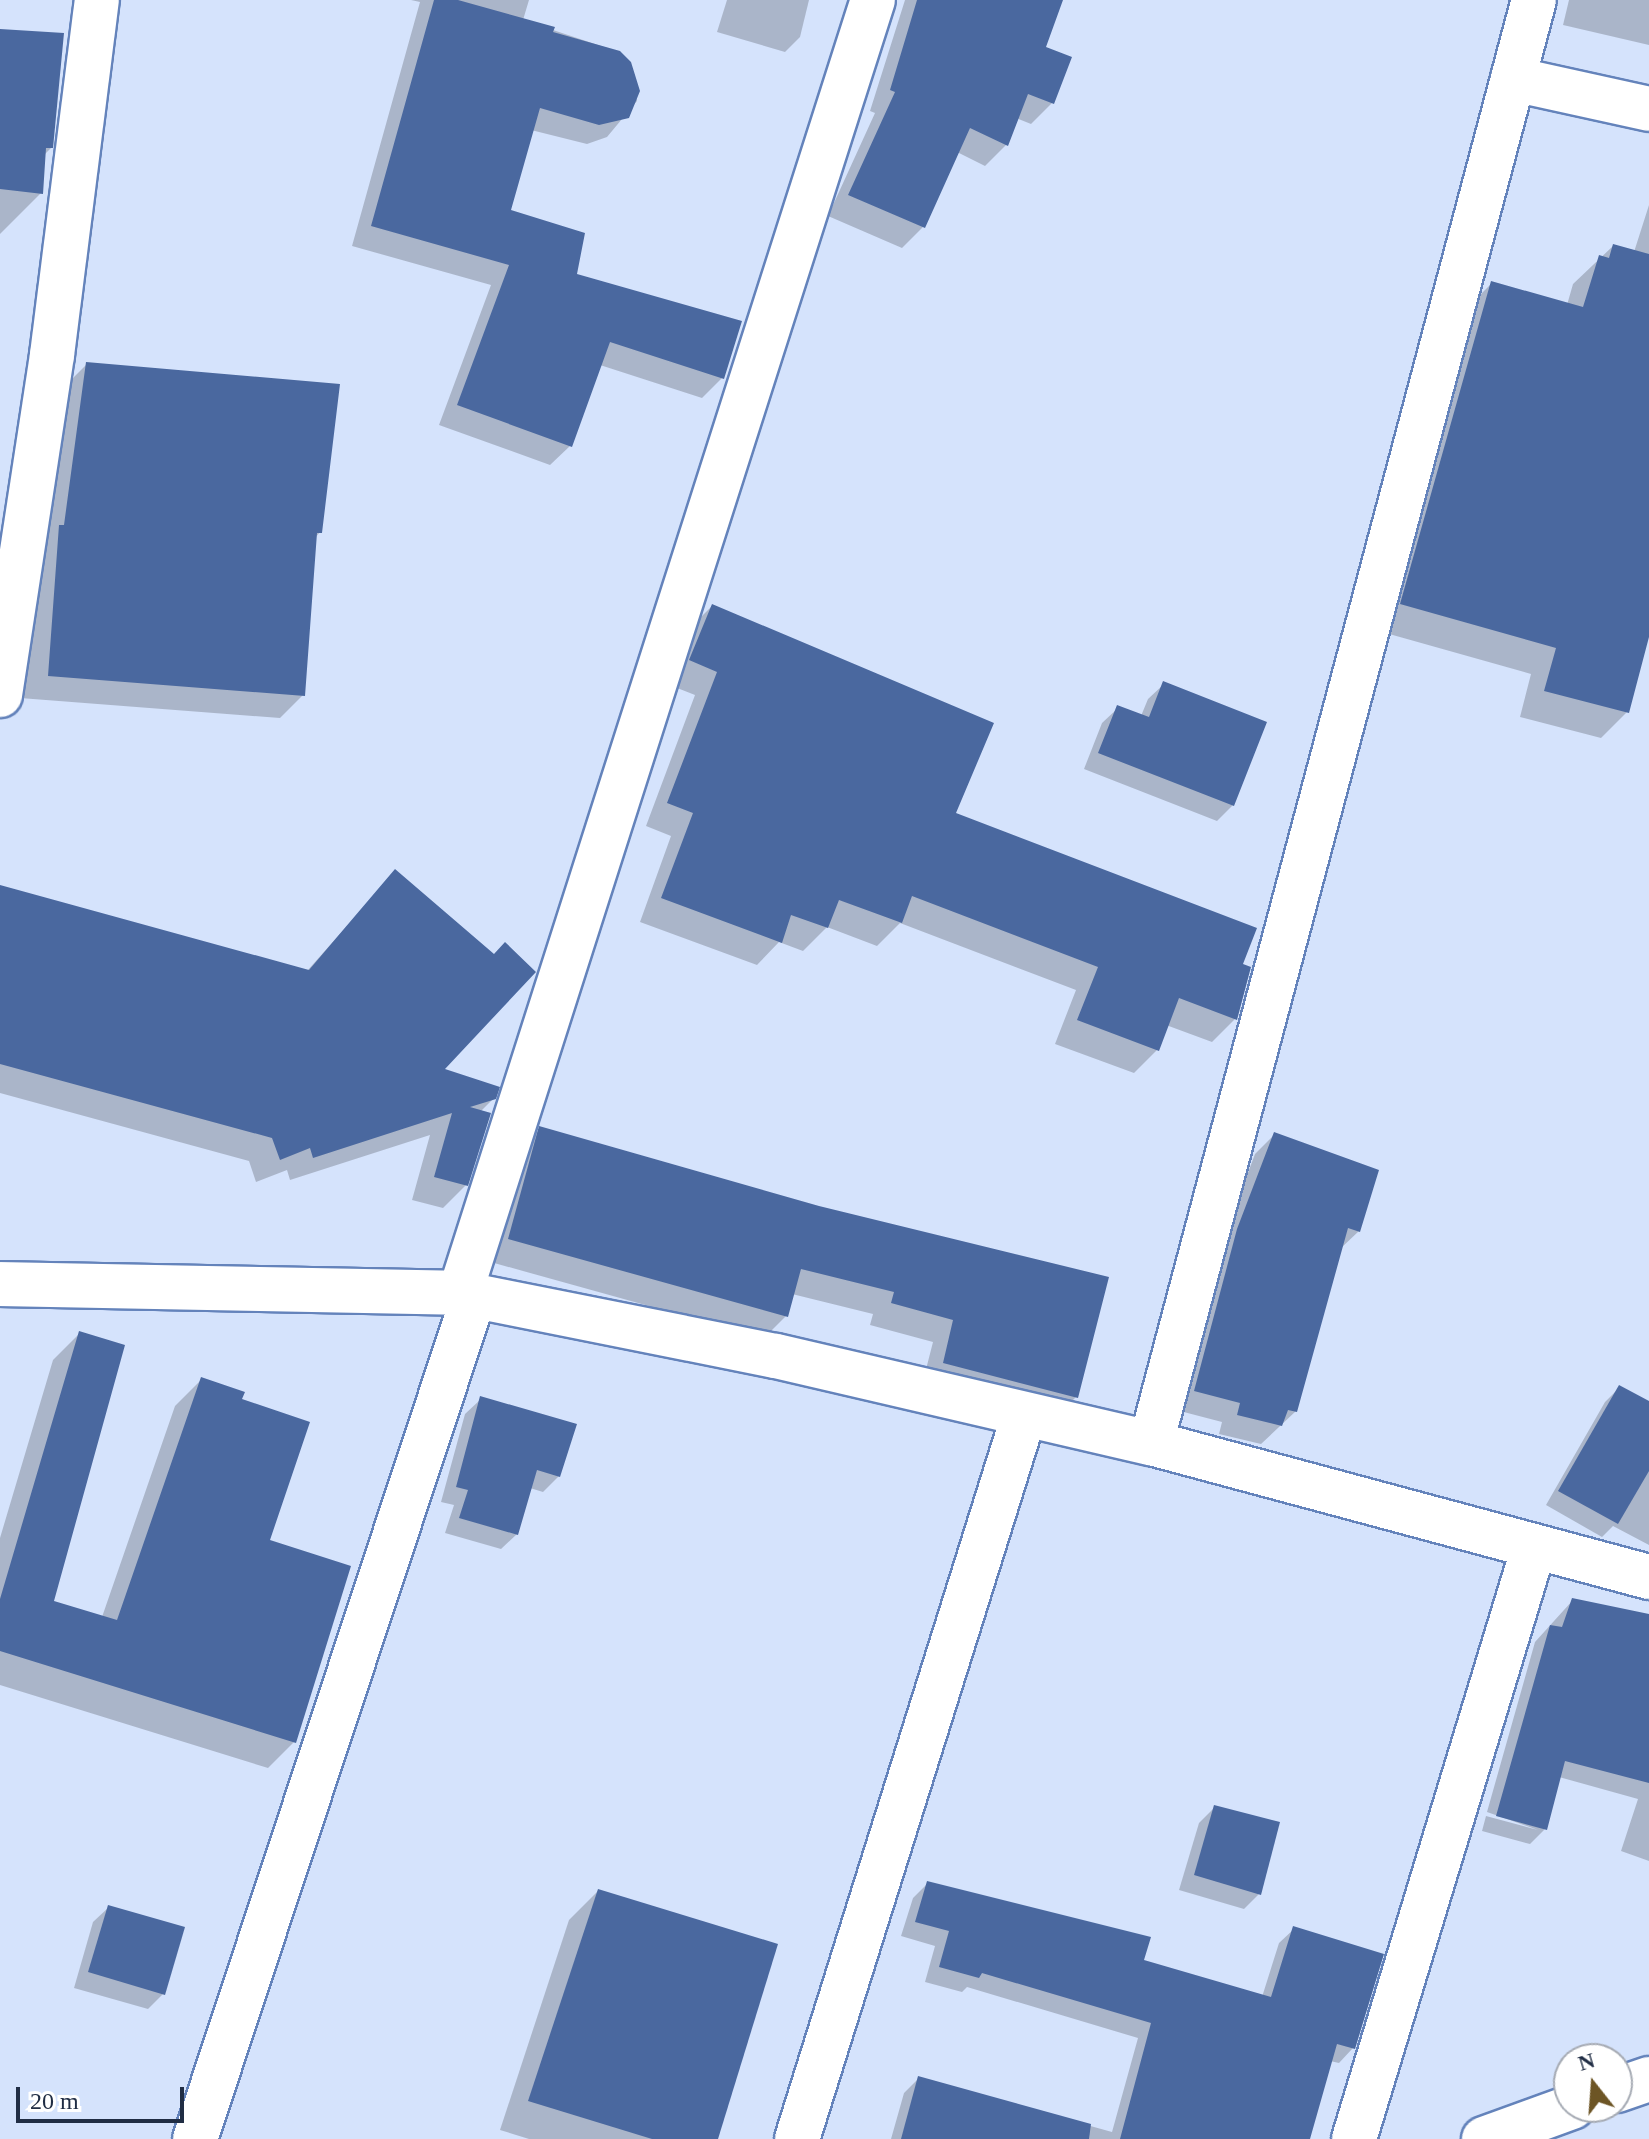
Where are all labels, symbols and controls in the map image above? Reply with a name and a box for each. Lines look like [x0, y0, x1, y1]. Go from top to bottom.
north arrow [1553, 2043, 1633, 2123]
text: N [1575, 2047, 1598, 2076]
scale bar [20, 2071, 188, 2121]
text: 20 m [30, 2088, 79, 2114]

